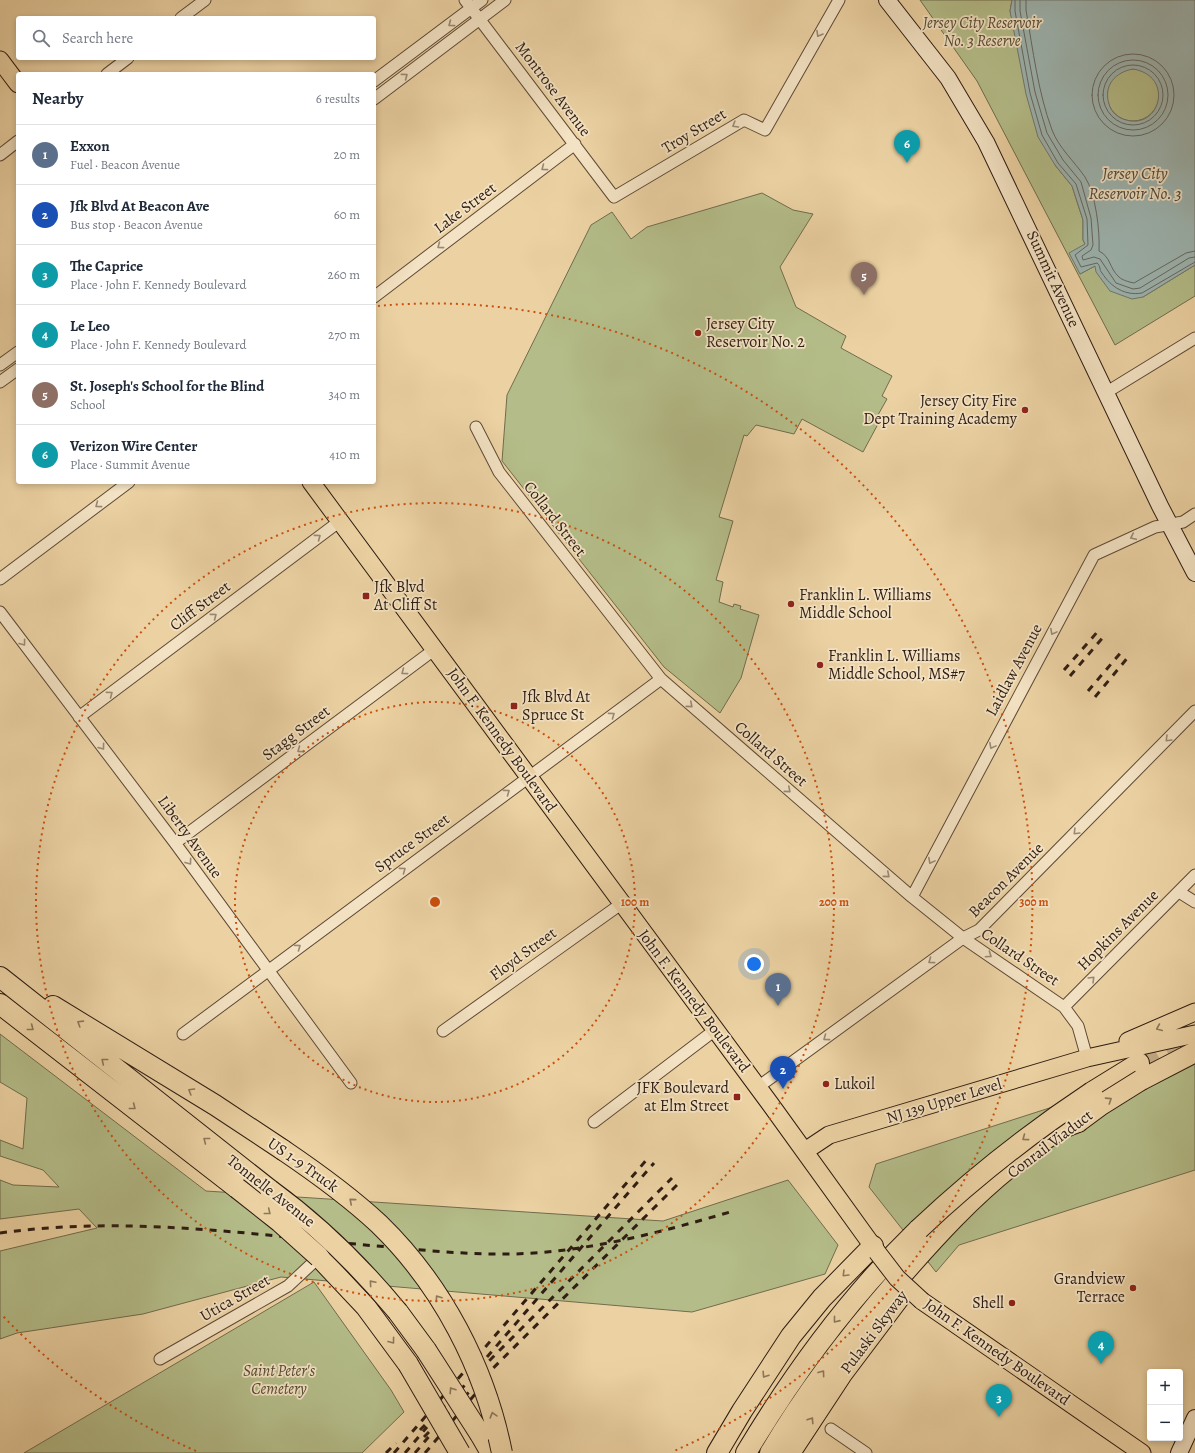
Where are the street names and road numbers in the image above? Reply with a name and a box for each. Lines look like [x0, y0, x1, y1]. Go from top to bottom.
street label: Montrose Avenue [510, 37, 596, 141]
street label: Troy Street [658, 103, 730, 159]
street label: Lake Street [429, 177, 501, 239]
street label: Summit Avenue [1021, 227, 1085, 331]
street label: Collard Street [519, 477, 591, 561]
street label: Cliff Street [165, 576, 235, 636]
street label: Laidlaw Avenue [980, 620, 1048, 720]
street label: John F. Kennedy Boulevard [442, 663, 562, 817]
street label: Stagg Street [258, 700, 334, 766]
street label: Collard Street [730, 716, 812, 792]
street label: Liberty Avenue [153, 791, 227, 883]
street label: Spruce Street [370, 808, 454, 878]
street label: Beacon Avenue [964, 838, 1048, 922]
street label: Hopkins Avenue [1073, 885, 1163, 975]
street label: Floyd Street [485, 922, 561, 986]
street label: Collard Street [977, 923, 1063, 991]
street label: John F. Kennedy Boulevard [633, 925, 755, 1077]
street label: NJ 139 Upper Level [884, 1073, 1005, 1129]
street label: Conrail Viaduct [1003, 1105, 1097, 1183]
street label: US 1-9 Truck [263, 1132, 343, 1198]
street label: Tonnelle Avenue [222, 1150, 320, 1232]
street label: Utica Street [196, 1269, 274, 1327]
street label: Pulaski Skyway [835, 1285, 913, 1378]
street label: John F. Kennedy Boulevard [919, 1293, 1075, 1411]

